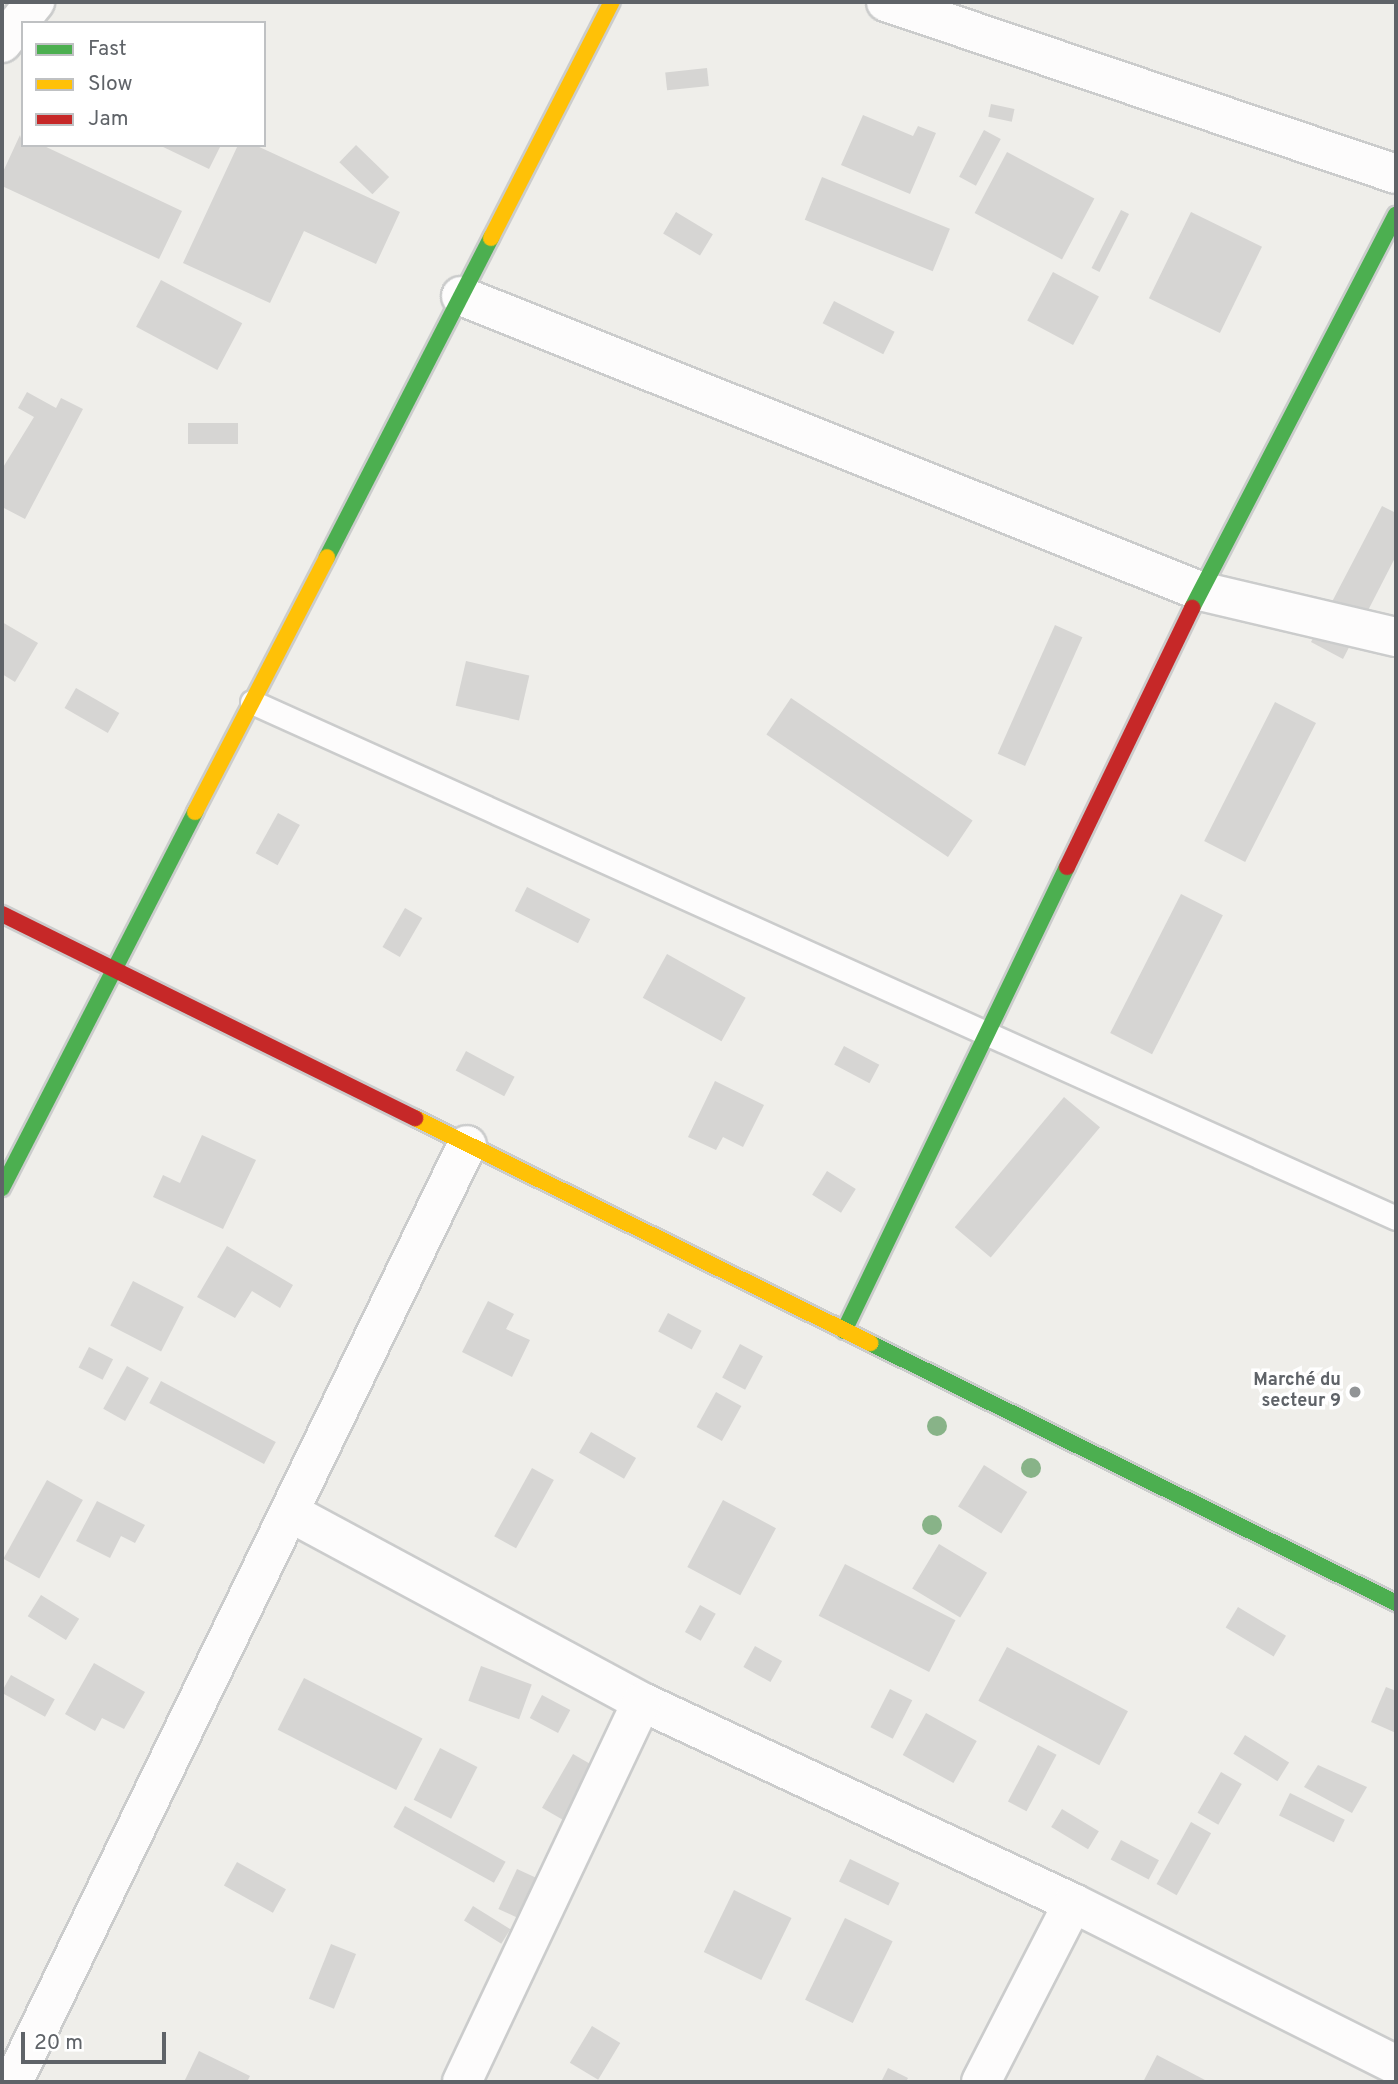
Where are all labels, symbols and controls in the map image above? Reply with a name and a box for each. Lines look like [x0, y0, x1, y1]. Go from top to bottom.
legend [21, 21, 266, 147]
text: Fast [88, 36, 127, 63]
text: Slow [88, 71, 133, 98]
text: Jam [88, 106, 129, 133]
place label: Marché du secteur 9 [1253, 1371, 1341, 1414]
marker: Marché du secteur 9 [1347, 1384, 1363, 1400]
scale bar [24, 2018, 170, 2062]
text: 20 m [34, 2030, 83, 2057]

